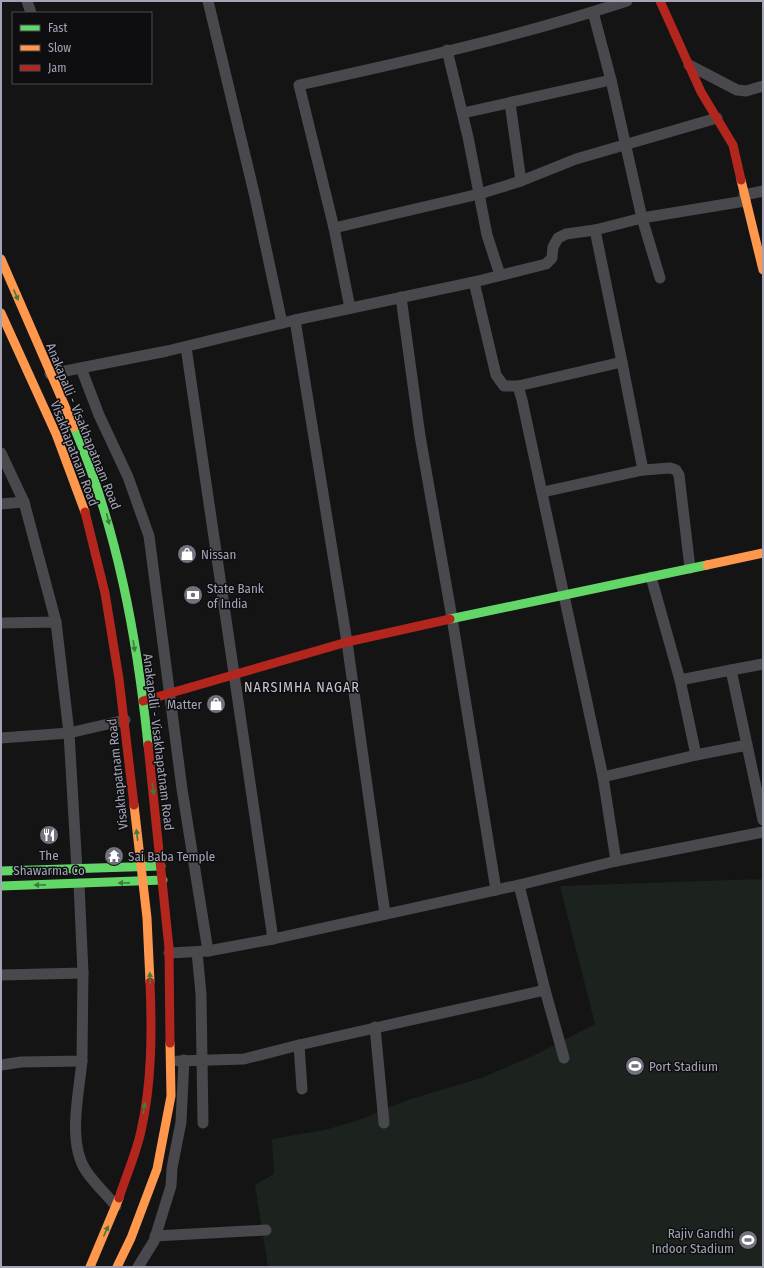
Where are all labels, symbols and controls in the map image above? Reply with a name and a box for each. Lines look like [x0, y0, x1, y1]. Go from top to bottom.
legend [12, 12, 152, 84]
text: Fast [48, 21, 67, 35]
text: Slow [48, 41, 71, 55]
text: Jam [48, 61, 66, 75]
one-way arrow [14, 290, 20, 302]
street label: Anakapalli - Visakhapatnam Road [43, 341, 125, 511]
street label: Visakhapatnam Road [48, 398, 102, 508]
one-way arrow [105, 513, 111, 525]
shop icon: Nissan [176, 543, 198, 565]
place label: Nissan [201, 547, 236, 562]
place label: State Bank of India [207, 581, 265, 611]
bank icon: State Bank of India [182, 584, 204, 606]
one-way arrow [131, 640, 137, 652]
street label: Anakapalli - Visakhapatnam Road [140, 653, 177, 831]
district label: NARSIMHA NAGAR [244, 679, 360, 696]
shop icon: Matter [205, 693, 227, 715]
place label: Matter [167, 697, 202, 712]
street label: Visakhapatnam Road [104, 718, 131, 830]
one-way arrow [150, 783, 156, 795]
restaurant icon: The Shawarma Co [38, 824, 60, 846]
one-way arrow [133, 829, 140, 841]
temple icon: Sai Baba Temple [103, 845, 125, 867]
place label: The Shawarma Co [13, 848, 85, 878]
place label: Sai Baba Temple [128, 849, 215, 864]
one-way arrow [118, 879, 130, 886]
one-way arrow [34, 881, 46, 888]
one-way arrow [147, 971, 153, 984]
sports icon: Port Stadium [624, 1055, 646, 1077]
place label: Port Stadium [649, 1059, 718, 1074]
one-way arrow [141, 1102, 147, 1114]
one-way arrow [103, 1225, 109, 1237]
place label: Rajiv Gandhi Indoor Stadium [651, 1226, 734, 1256]
sports icon: Rajiv Gandhi Indoor Stadium [737, 1229, 759, 1251]

